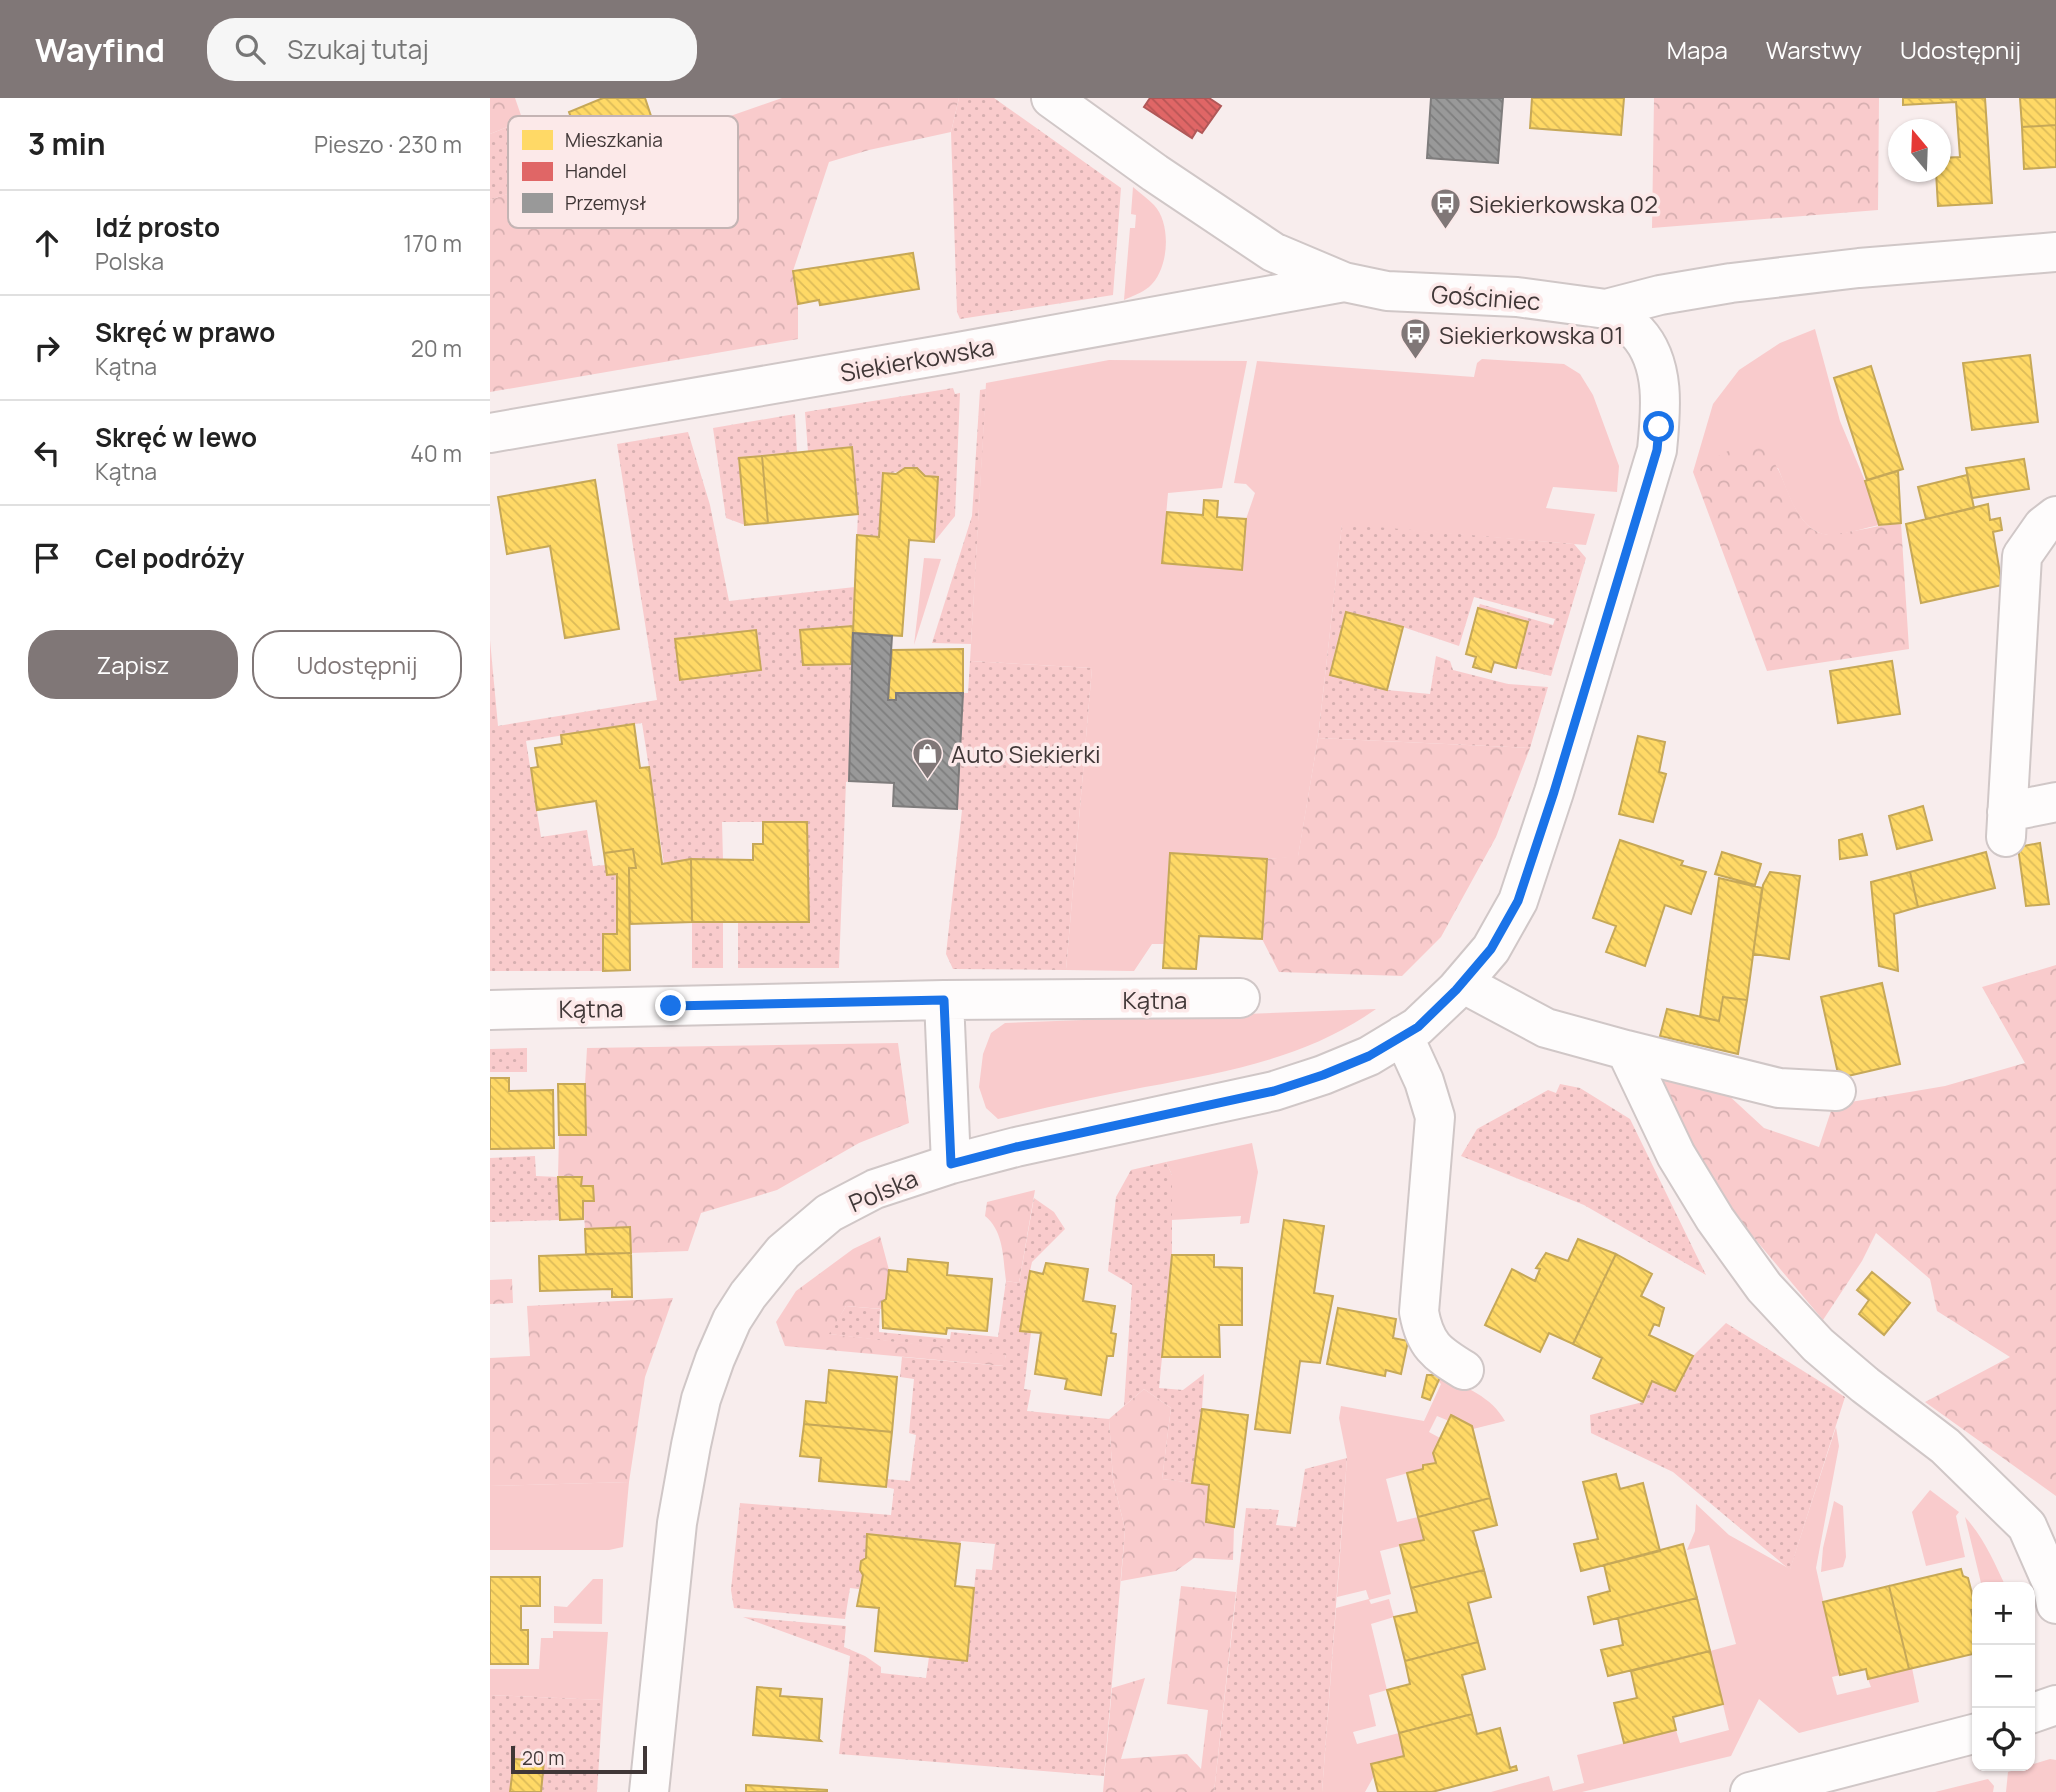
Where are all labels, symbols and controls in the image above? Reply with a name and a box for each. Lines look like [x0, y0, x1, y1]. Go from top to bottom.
search box [207, 18, 697, 81]
text: Wayfind [35, 27, 165, 72]
icon: search [231, 30, 269, 68]
text: Szukaj tutaj [287, 31, 429, 67]
text: Mapa [1667, 33, 1728, 66]
text: Warstwy [1766, 33, 1862, 66]
text: Udostępnij [1900, 33, 2021, 66]
legend [508, 116, 738, 228]
north arrow [1888, 119, 1951, 182]
text: 3 min [28, 123, 106, 164]
text: Mieszkania [565, 127, 663, 153]
text: Pieszo · 230 m [314, 128, 462, 160]
text: Handel [565, 158, 627, 184]
bus stop icon: Siekierkowska 02 [1429, 186, 1463, 230]
place label: Siekierkowska 02 [1469, 187, 1658, 220]
text: Przemysł [565, 190, 646, 216]
text: Idź prosto [95, 209, 220, 245]
icon: ahead [28, 224, 66, 262]
text: 170 m [403, 227, 462, 259]
text: Polska [95, 245, 164, 277]
street label: Gościniec [1430, 277, 1542, 317]
text: Skręć w prawo [95, 314, 275, 350]
bus stop icon: Siekierkowska 01 [1399, 317, 1433, 361]
place label: Siekierkowska 01 [1439, 318, 1624, 351]
icon: right [28, 329, 66, 367]
street label: Siekierkowska [837, 329, 997, 389]
text: 20 m [411, 332, 462, 364]
text: Kątna [95, 350, 157, 382]
route start [1643, 411, 1674, 442]
text: Skręć w lewo [95, 419, 257, 455]
icon: left [28, 434, 66, 472]
text: 40 m [410, 437, 462, 469]
text: Kątna [95, 455, 157, 487]
icon: arrive [28, 539, 66, 577]
text: Cel podróży [95, 540, 244, 576]
button: Zapisz [28, 630, 238, 699]
button: Udostępnij [252, 630, 462, 699]
shop icon: Auto Siekierki [911, 736, 945, 780]
place label: Auto Siekierki [951, 737, 1101, 770]
street label: Kątna [1123, 983, 1187, 1016]
route end [655, 990, 686, 1021]
street label: Kątna [558, 991, 624, 1025]
street label: Polska [843, 1161, 923, 1219]
map controls [1972, 1582, 2035, 1771]
button: + [1972, 1582, 2035, 1645]
button: − [1972, 1645, 2035, 1708]
button: locate [1972, 1708, 2035, 1771]
scale bar [511, 1743, 648, 1775]
text: 20 m [522, 1745, 564, 1771]

